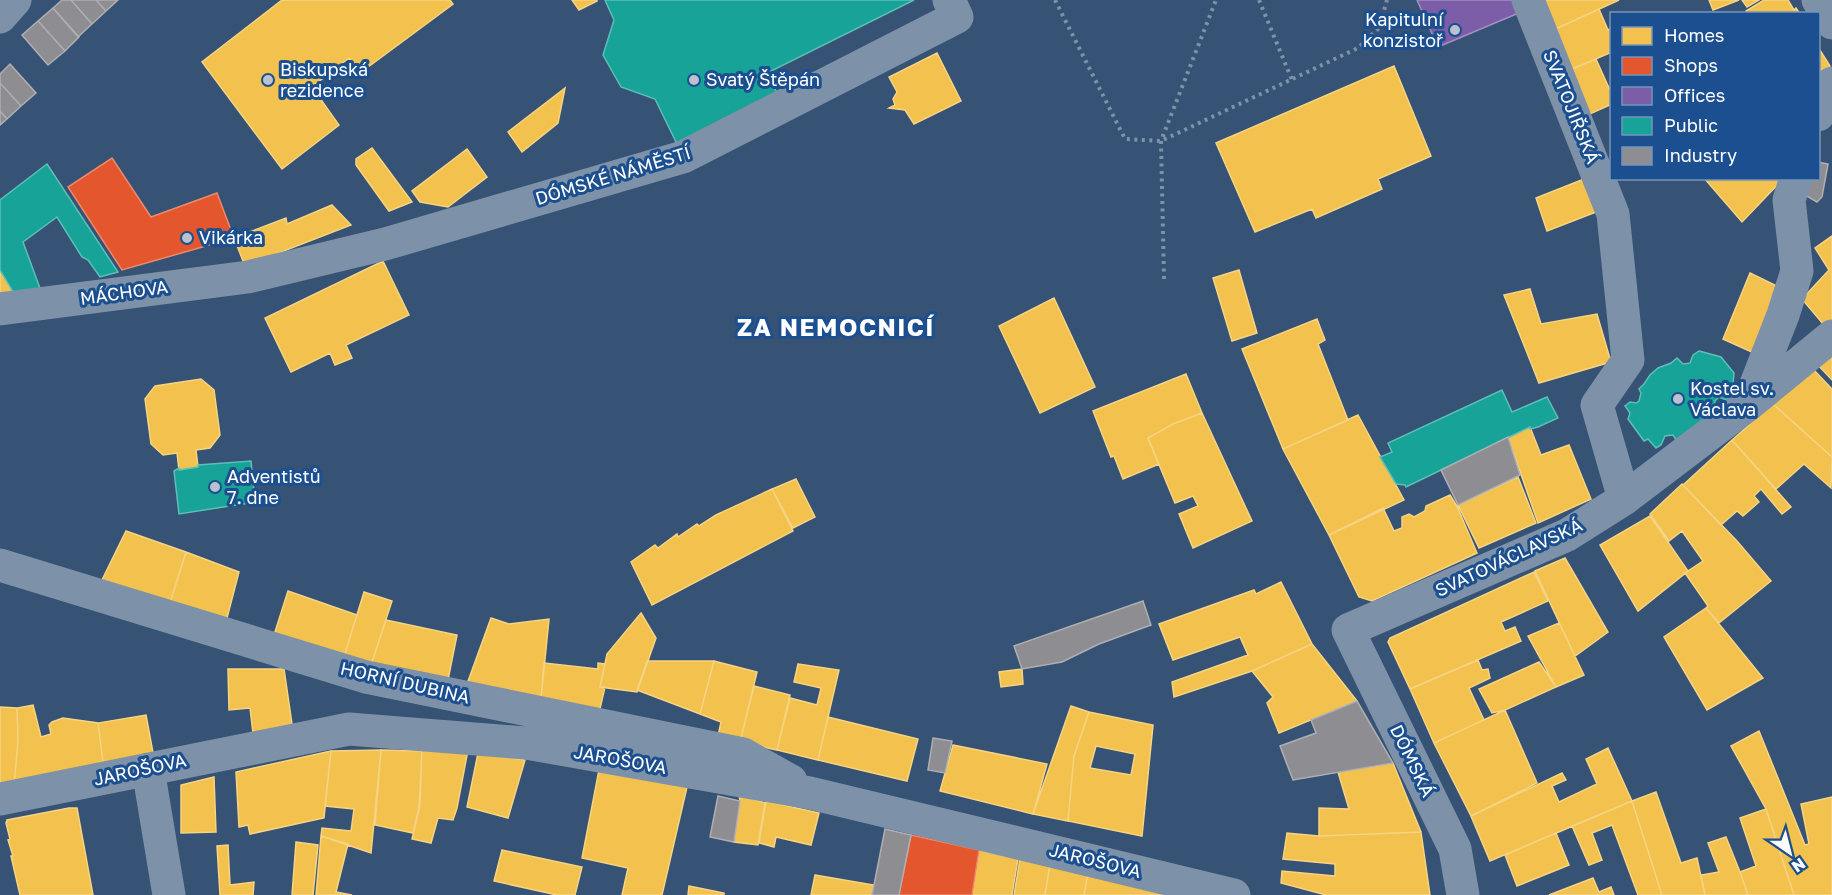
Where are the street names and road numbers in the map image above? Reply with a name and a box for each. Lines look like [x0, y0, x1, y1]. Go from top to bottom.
street label: SVATOJIŘSKÁ [1539, 47, 1605, 167]
street label: DÓMSKÉ NÁMĚSTÍ [532, 141, 694, 209]
street label: MÁCHOVA [78, 275, 169, 309]
street label: SVATOVÁCLAVSKÁ [1431, 513, 1586, 601]
street label: HORNÍ DUBINA [338, 656, 472, 708]
street label: DÓMSKÁ [1386, 721, 1440, 800]
street label: JAROŠOVA [572, 740, 668, 778]
street label: JAROŠOVA [92, 748, 188, 790]
street label: JAROŠOVA [1047, 838, 1144, 882]

